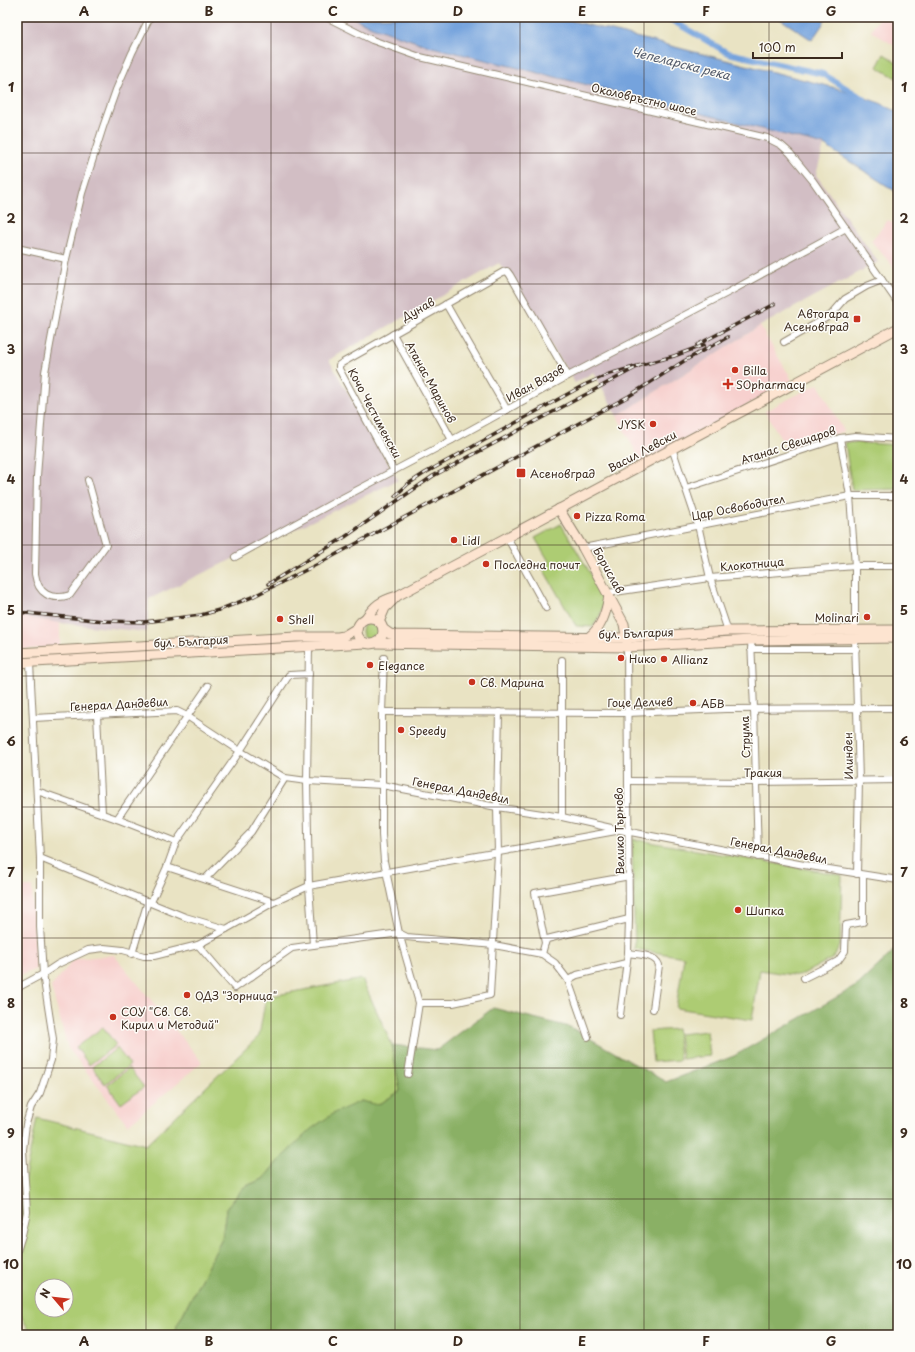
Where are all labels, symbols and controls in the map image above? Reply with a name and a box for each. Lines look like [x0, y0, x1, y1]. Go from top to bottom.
text: A [79, 1, 89, 20]
text: B [205, 1, 214, 20]
text: C [328, 1, 338, 20]
text: D [453, 1, 463, 20]
text: E [578, 1, 586, 20]
text: F [702, 1, 710, 20]
text: G [826, 1, 836, 20]
scale bar [753, 34, 842, 60]
text: 100 m [759, 38, 796, 56]
water label: Чепеларска река [630, 42, 733, 84]
text: 1 [8, 77, 14, 96]
text: 1 [901, 77, 907, 96]
street label: Околовръстно шосе [590, 79, 698, 119]
text: 2 [6, 208, 16, 227]
text: 2 [899, 208, 909, 227]
street label: Дунав [398, 293, 437, 325]
place label: Автогара Асеновград [784, 305, 849, 335]
marker: Автогара Асеновград [852, 314, 862, 324]
street label: Атанас Маринов [401, 338, 461, 426]
text: 3 [7, 339, 16, 358]
text: 3 [900, 339, 909, 358]
street label: Иван Вазов [503, 360, 567, 406]
place label: Billa [743, 362, 767, 379]
street label: Кочо Честименски [344, 365, 406, 461]
marker: Billa [730, 365, 740, 375]
place label: SOpharmacy [736, 376, 805, 393]
marker: SOpharmacy [723, 379, 733, 389]
place label: JYSK [618, 416, 645, 433]
marker: JYSK [648, 419, 658, 429]
street label: Атанас Свещаров [738, 421, 838, 468]
street label: Васил Левски [605, 426, 679, 476]
place label: Асеновград [530, 465, 595, 482]
marker: Асеновград [515, 467, 527, 479]
text: 4 [7, 469, 16, 488]
text: 4 [900, 469, 909, 488]
street label: Цар Освободител [690, 490, 786, 524]
place label: Pizza Roma [585, 508, 645, 525]
marker: Pizza Roma [572, 511, 582, 521]
place label: Lidl [462, 532, 480, 549]
marker: Lidl [449, 535, 459, 545]
street label: Борислав [589, 544, 629, 596]
street label: Клокотница [719, 553, 785, 575]
place label: Последна почит [494, 556, 581, 573]
marker: Последна почит [481, 559, 491, 569]
text: 5 [7, 600, 15, 619]
text: 5 [900, 600, 908, 619]
place label: Molinari [815, 609, 859, 626]
place label: Shell [288, 611, 314, 628]
marker: Molinari [862, 612, 872, 622]
marker: Shell [275, 614, 285, 624]
street label: бул. България [598, 623, 674, 643]
street label: бул. България [153, 631, 229, 651]
place label: Нико [629, 650, 656, 667]
place label: Allianz [672, 651, 708, 668]
marker: Нико [616, 653, 626, 663]
marker: Allianz [659, 654, 669, 664]
place label: Elegance [378, 657, 425, 674]
marker: Elegance [365, 660, 375, 670]
place label: Св. Марина [480, 674, 544, 691]
marker: Св. Марина [467, 677, 477, 687]
street label: Генерал Дандевил [69, 693, 169, 715]
street label: Гоце Делчев [607, 693, 673, 711]
place label: АБВ [701, 695, 725, 712]
marker: АБВ [688, 698, 698, 708]
street label: Струма [736, 715, 754, 758]
place label: Speedy [409, 722, 446, 739]
marker: Speedy [396, 725, 406, 735]
text: 6 [6, 731, 16, 750]
text: 6 [899, 731, 909, 750]
street label: Илинден [839, 732, 857, 780]
street label: Тракия [744, 764, 782, 781]
street label: Генерал Дандевил [411, 772, 511, 808]
street label: Велико Търново [610, 787, 628, 875]
street label: Генерал Дандевил [729, 832, 829, 868]
text: 7 [7, 862, 15, 881]
text: 7 [900, 862, 908, 881]
place label: Шипка [746, 902, 784, 919]
marker: Шипка [733, 905, 743, 915]
place label: ОДЗ "Зорница" [195, 987, 277, 1004]
marker: ОДЗ "Зорница" [182, 990, 192, 1000]
text: 8 [7, 993, 15, 1012]
text: 8 [900, 993, 908, 1012]
place label: СОУ "Св. Св. Кирил и Методий" [121, 1003, 219, 1033]
marker: СОУ "Св. Св. Кирил и Методий" [108, 1012, 118, 1022]
text: 9 [7, 1123, 15, 1142]
text: 9 [900, 1123, 908, 1142]
text: 10 [3, 1254, 19, 1273]
text: 10 [896, 1254, 912, 1273]
north arrow [34, 1278, 74, 1318]
text: N [35, 1285, 54, 1301]
text: A [79, 1331, 89, 1350]
text: B [205, 1331, 214, 1350]
text: C [328, 1331, 338, 1350]
text: D [453, 1331, 463, 1350]
text: E [578, 1331, 586, 1350]
text: F [702, 1331, 710, 1350]
text: G [826, 1331, 836, 1350]

